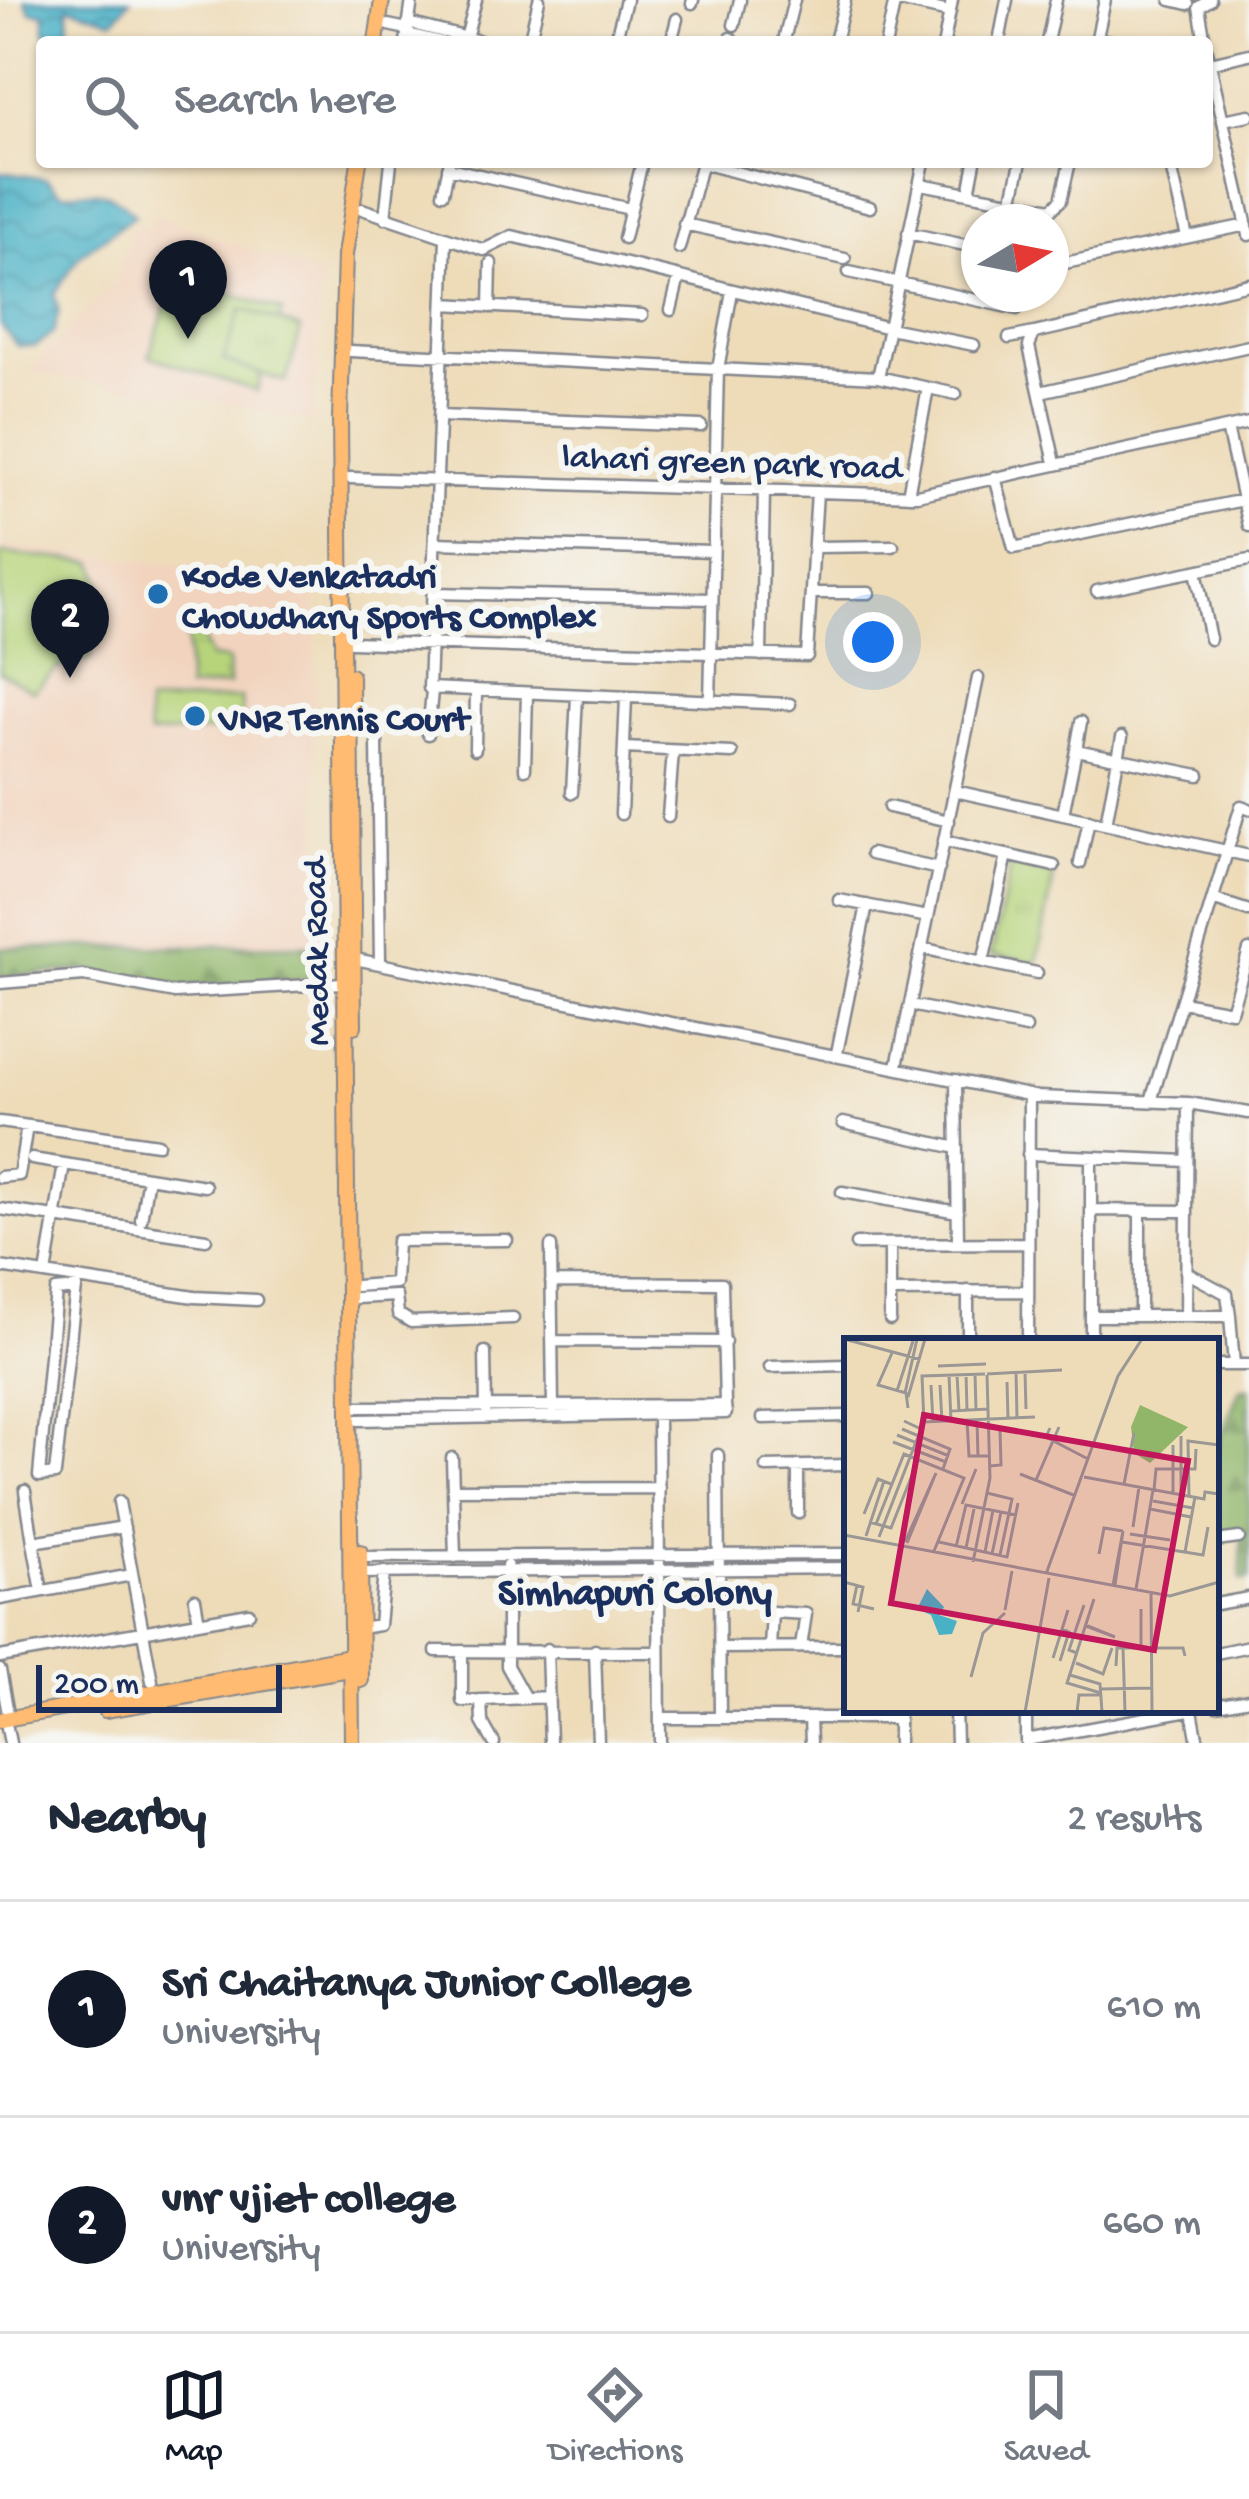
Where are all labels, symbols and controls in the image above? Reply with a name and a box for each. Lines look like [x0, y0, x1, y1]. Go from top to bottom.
search box [36, 36, 1213, 168]
icon: search [78, 69, 144, 135]
text: Search here [174, 76, 396, 129]
north arrow [961, 204, 1069, 312]
pin: 1 [149, 240, 227, 339]
street label: lahari green park road [561, 438, 905, 493]
place label: Kode Venkatadri Chowdhary Sports Complex [181, 558, 597, 642]
pin: 2 [31, 579, 109, 678]
marker: Kode Venkatadri Chowdhary Sports Complex [145, 581, 171, 607]
your location [843, 612, 903, 672]
place label: VNR Tennis Court [217, 701, 472, 744]
marker: VNR Tennis Court [182, 703, 208, 729]
street label: Medak Road [296, 855, 343, 1046]
inset map [844, 1338, 1219, 1713]
district label: Simhapuri Colony [498, 1573, 773, 1619]
scale bar [36, 1659, 282, 1712]
text: 200 m [54, 1667, 139, 1705]
text: Nearby [48, 1791, 206, 1851]
text: 2 results [1067, 1798, 1201, 1844]
text: Sri Chaitanya Junior College [162, 1959, 691, 2012]
text: 1 [79, 1986, 95, 2032]
text: 610 m [1106, 1986, 1201, 2032]
text: University [162, 2012, 321, 2058]
text: vnr vjiet college [162, 2175, 455, 2228]
text: 2 [77, 2202, 97, 2248]
text: 660 m [1102, 2202, 1201, 2248]
text: University [162, 2228, 321, 2274]
tab: Map [161, 2362, 227, 2472]
tab: Directions [548, 2362, 682, 2472]
tab: Saved [1004, 2362, 1088, 2472]

